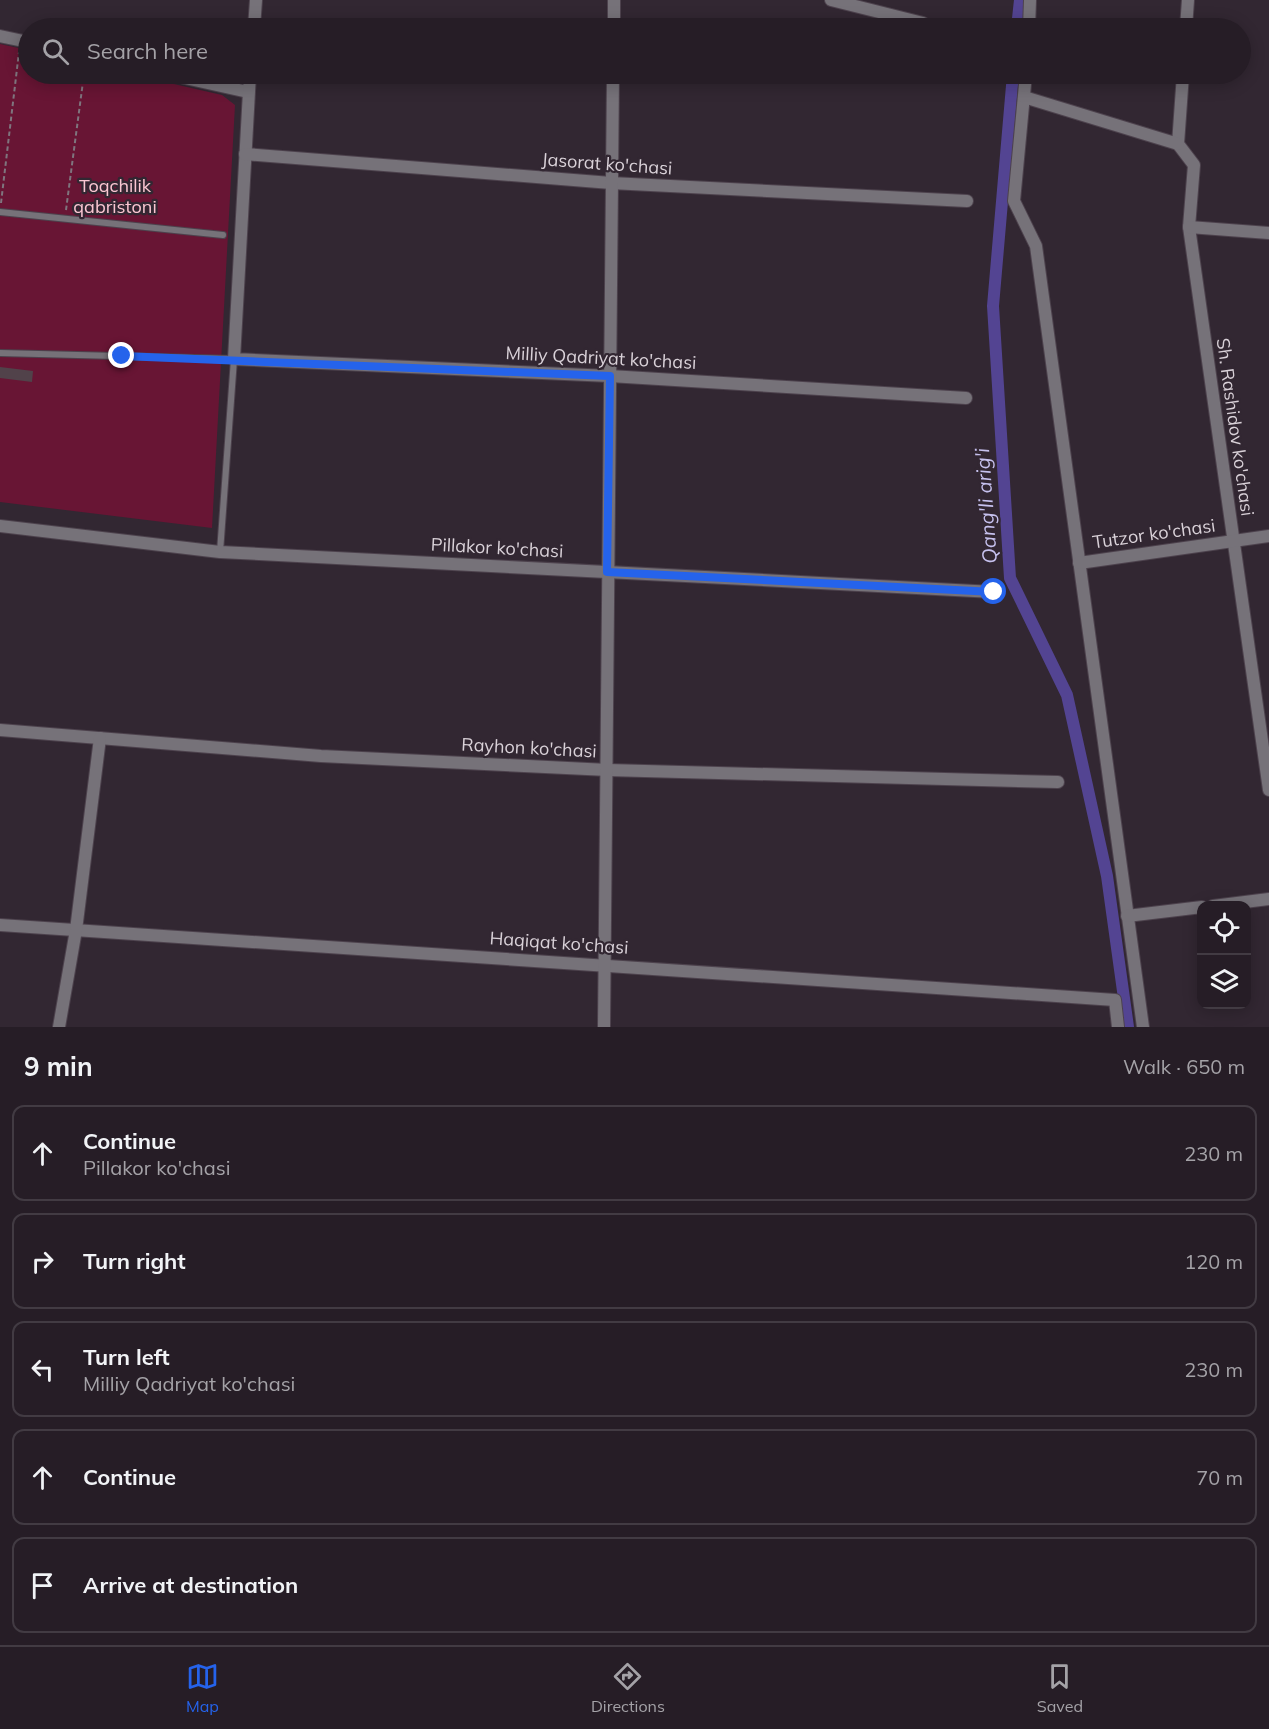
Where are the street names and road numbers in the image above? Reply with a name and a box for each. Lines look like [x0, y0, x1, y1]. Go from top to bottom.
street label: Jasorat ko'chasi [541, 147, 673, 180]
street label: Sh. Rashidov ko'chasi [1212, 336, 1259, 517]
street label: Milliy Qadriyat ko'chasi [505, 341, 697, 374]
street label: Tutzor ko'chasi [1091, 514, 1217, 554]
street label: Pillakor ko'chasi [430, 533, 564, 562]
street label: Rayhon ko'chasi [461, 732, 597, 763]
street label: Haqiqat ko'chasi [489, 926, 629, 959]

